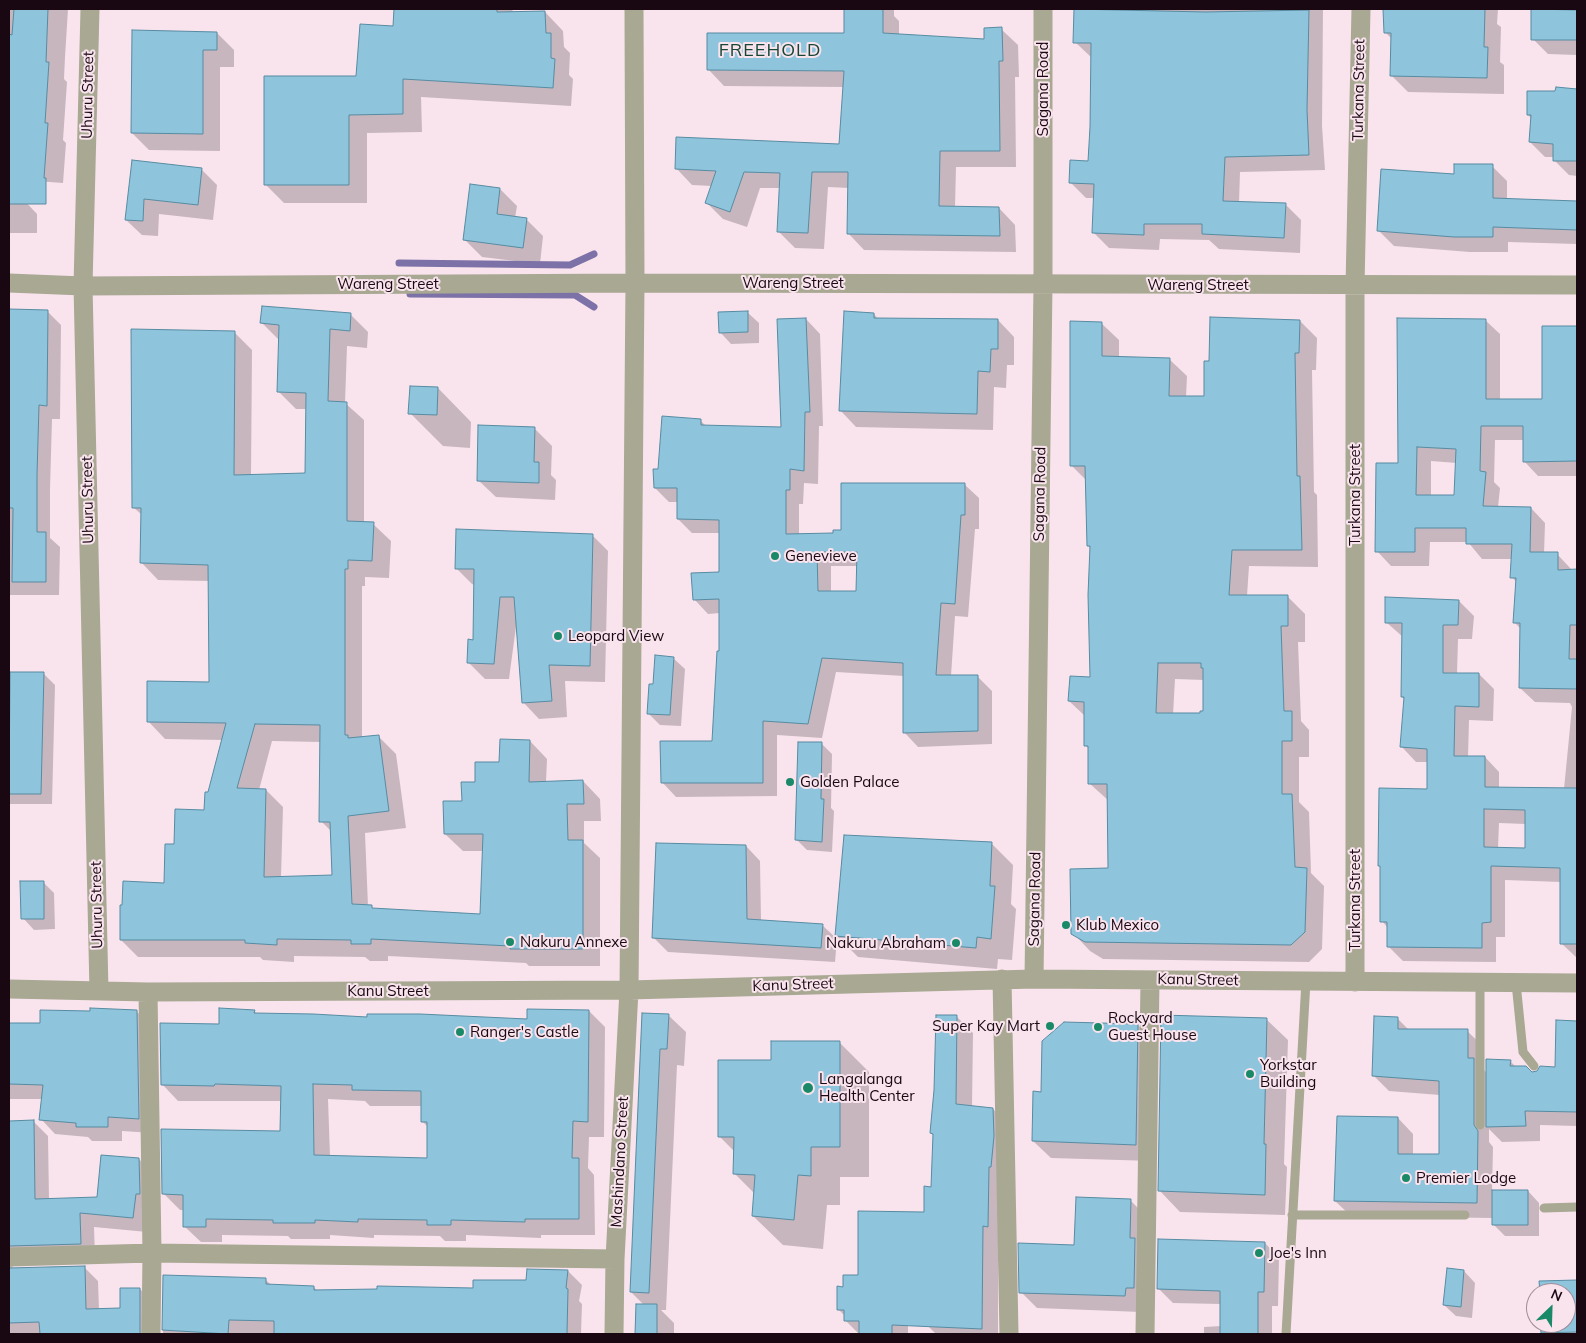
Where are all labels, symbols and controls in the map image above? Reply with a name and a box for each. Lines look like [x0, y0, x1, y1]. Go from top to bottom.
street label: Turkana Street [1349, 39, 1369, 141]
district label: FREEHOLD [718, 40, 822, 62]
street label: Sagana Road [1034, 42, 1052, 136]
street label: Uhuru Street [78, 51, 98, 139]
street label: Wareng Street [742, 274, 844, 292]
street label: Wareng Street [337, 275, 439, 293]
street label: Wareng Street [1147, 276, 1249, 294]
street label: Turkana Street [1346, 444, 1364, 546]
street label: Sagana Road [1030, 446, 1050, 542]
street label: Uhuru Street [78, 456, 98, 544]
place label: Genevieve [785, 547, 857, 565]
marker: Genevieve [769, 550, 781, 562]
place label: Leopard View [568, 627, 664, 645]
marker: Leopard View [552, 630, 564, 642]
place label: Golden Palace [800, 773, 899, 791]
marker: Golden Palace [784, 776, 796, 788]
street label: Turkana Street [1346, 849, 1364, 951]
street label: Sagana Road [1025, 851, 1045, 947]
street label: Uhuru Street [87, 861, 107, 949]
place label: Klub Mexico [1076, 916, 1159, 934]
marker: Klub Mexico [1060, 919, 1072, 931]
place label: Nakuru Annexe [520, 933, 627, 951]
place label: Nakuru Abraham [826, 934, 946, 952]
marker: Nakuru Annexe [504, 936, 516, 948]
marker: Nakuru Abraham [950, 937, 962, 949]
street label: Kanu Street [1157, 970, 1239, 990]
street label: Kanu Street [752, 975, 834, 995]
street label: Kanu Street [347, 982, 429, 1000]
place label: Rockyard Guest House [1108, 1009, 1197, 1044]
place label: Super Kay Mart [932, 1017, 1040, 1035]
marker: Super Kay Mart [1044, 1020, 1056, 1032]
marker: Rockyard Guest House [1092, 1021, 1104, 1033]
place label: Ranger's Castle [470, 1023, 579, 1041]
marker: Ranger's Castle [454, 1026, 466, 1038]
place label: Yorkstar Building [1260, 1056, 1317, 1091]
marker: Yorkstar Building [1244, 1068, 1256, 1080]
place label: Langalanga Health Center [819, 1070, 915, 1105]
marker: Langalanga Health Center [801, 1081, 815, 1095]
street label: Mashindano Street [608, 1096, 632, 1228]
place label: Premier Lodge [1416, 1169, 1516, 1187]
marker: Premier Lodge [1400, 1172, 1412, 1184]
place label: Joe's Inn [1269, 1244, 1327, 1262]
marker: Joe's Inn [1253, 1247, 1265, 1259]
north arrow [1526, 1283, 1576, 1333]
text: N [1548, 1285, 1565, 1306]

